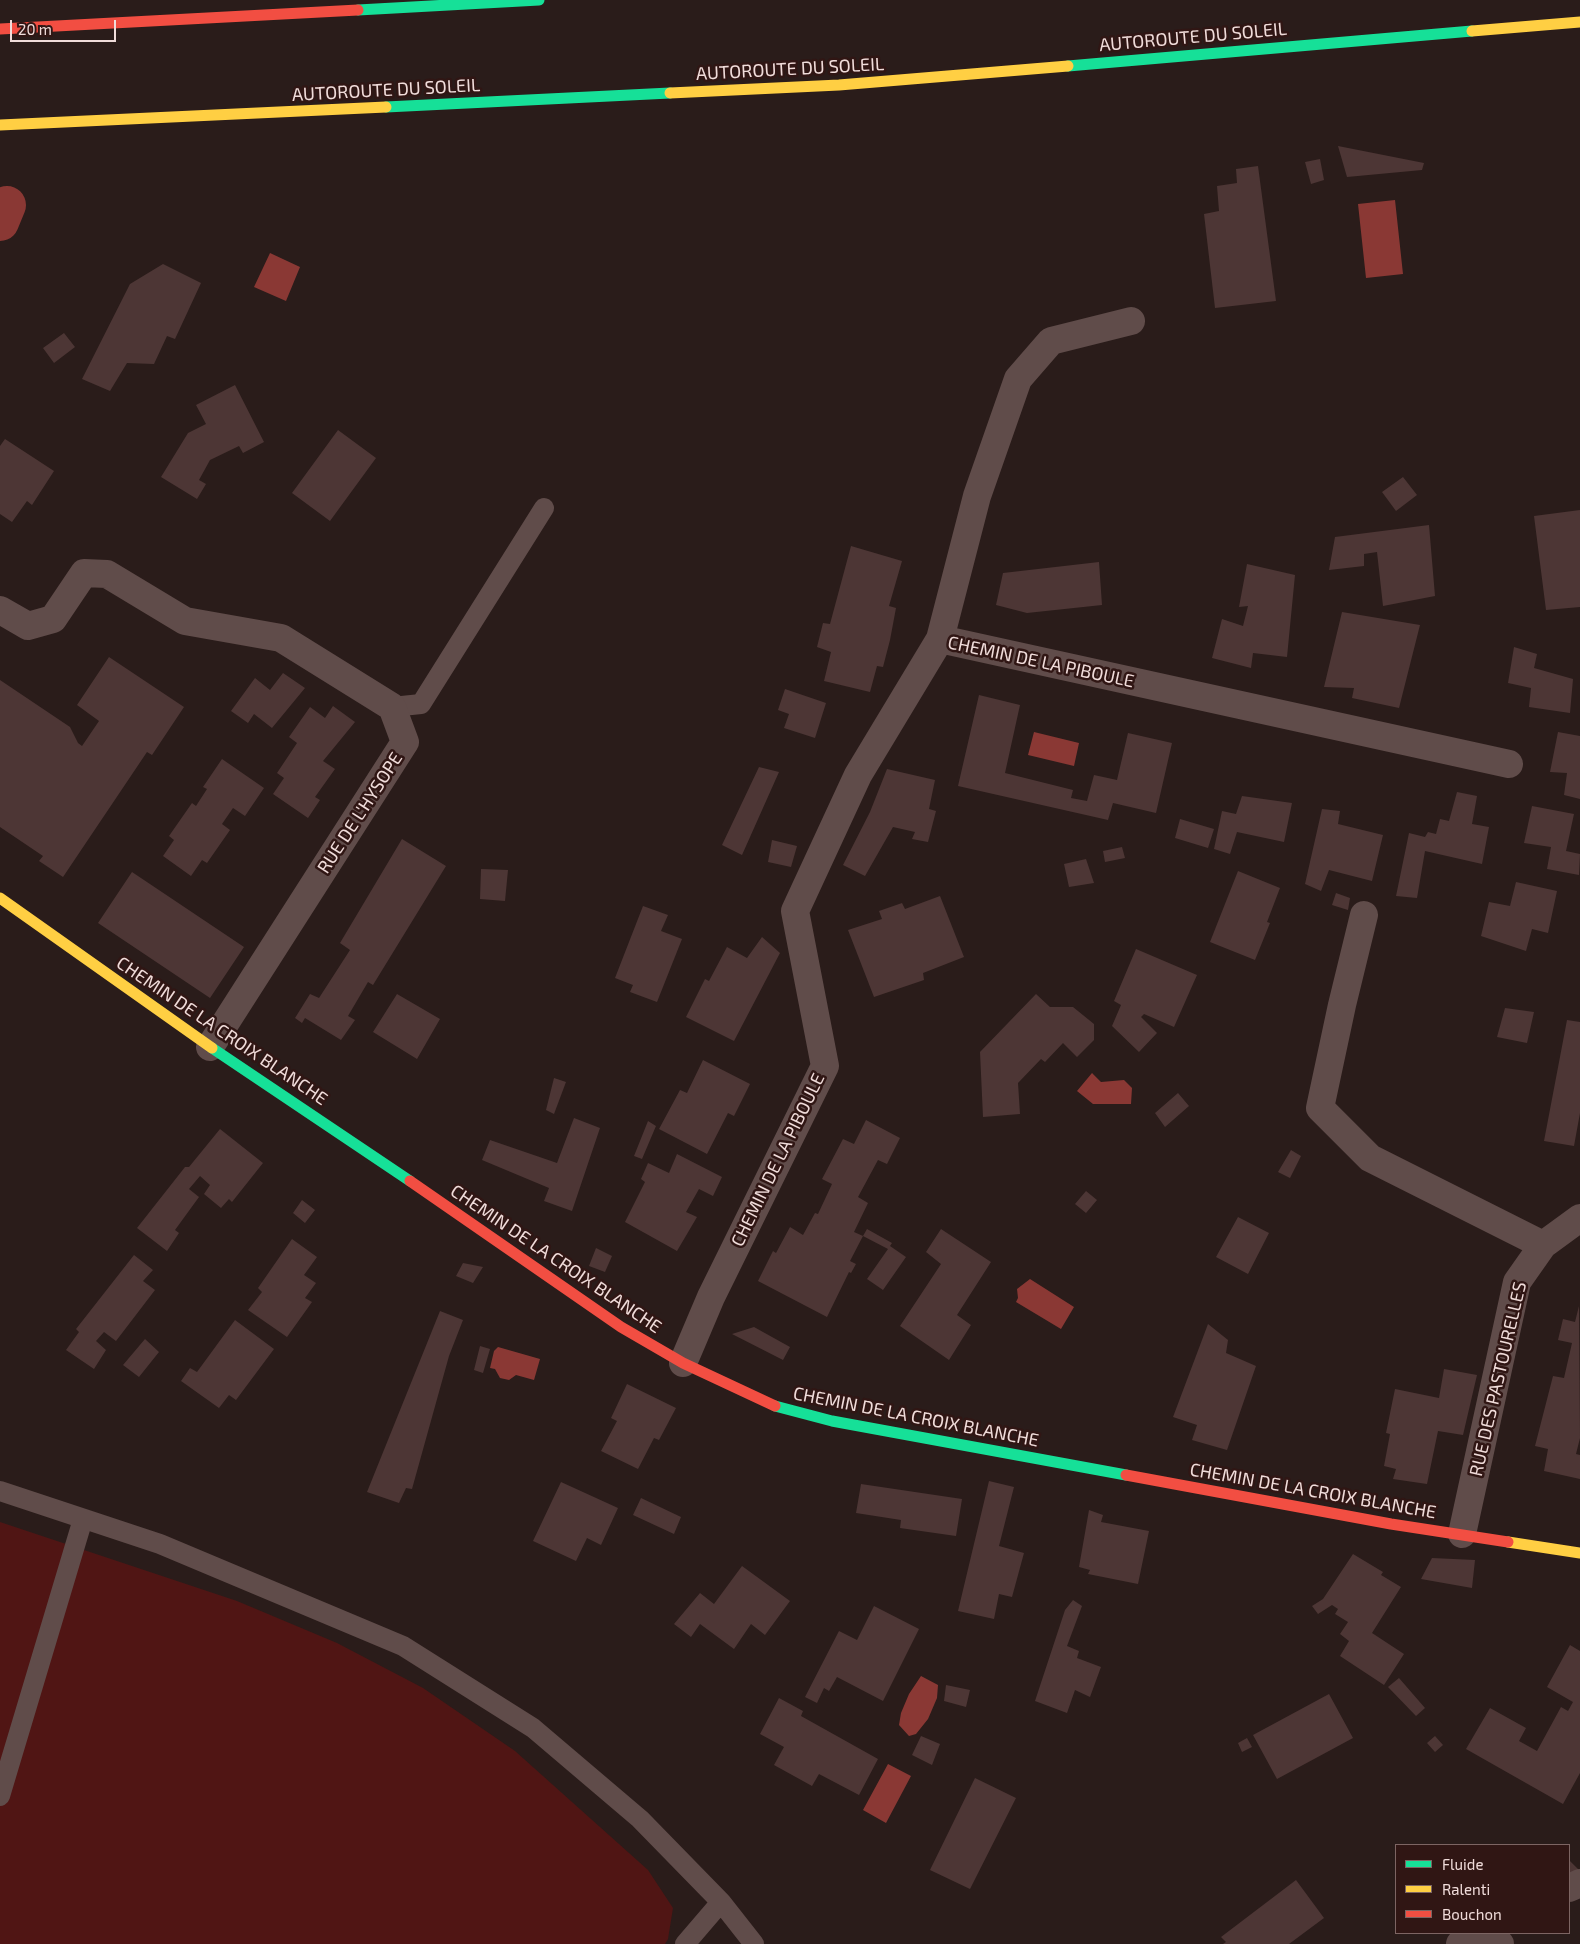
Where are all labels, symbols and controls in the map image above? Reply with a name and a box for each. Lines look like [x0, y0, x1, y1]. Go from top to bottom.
scale bar [12, 10, 119, 42]
street label: AUTOROUTE DU SOLEIL [1098, 18, 1288, 56]
text: 20 m [18, 20, 52, 38]
street label: AUTOROUTE DU SOLEIL [695, 53, 885, 85]
street label: AUTOROUTE DU SOLEIL [291, 74, 481, 106]
street label: CHEMIN DE LA PIBOULE [946, 632, 1136, 692]
street label: RUE DE L'HYSOPE [313, 749, 407, 877]
street label: CHEMIN DE LA CROIX BLANCHE [112, 952, 332, 1110]
street label: CHEMIN DE LA PIBOULE [727, 1070, 829, 1250]
street label: CHEMIN DE LA CROIX BLANCHE [446, 1180, 666, 1338]
street label: RUE DES PASTOURELLES [1465, 1280, 1531, 1478]
street label: CHEMIN DE LA CROIX BLANCHE [791, 1383, 1041, 1451]
street label: CHEMIN DE LA CROIX BLANCHE [1188, 1459, 1438, 1523]
legend [1395, 1844, 1570, 1934]
text: Fluide [1442, 1855, 1483, 1873]
text: Ralenti [1442, 1880, 1490, 1898]
text: Bouchon [1442, 1905, 1502, 1923]

